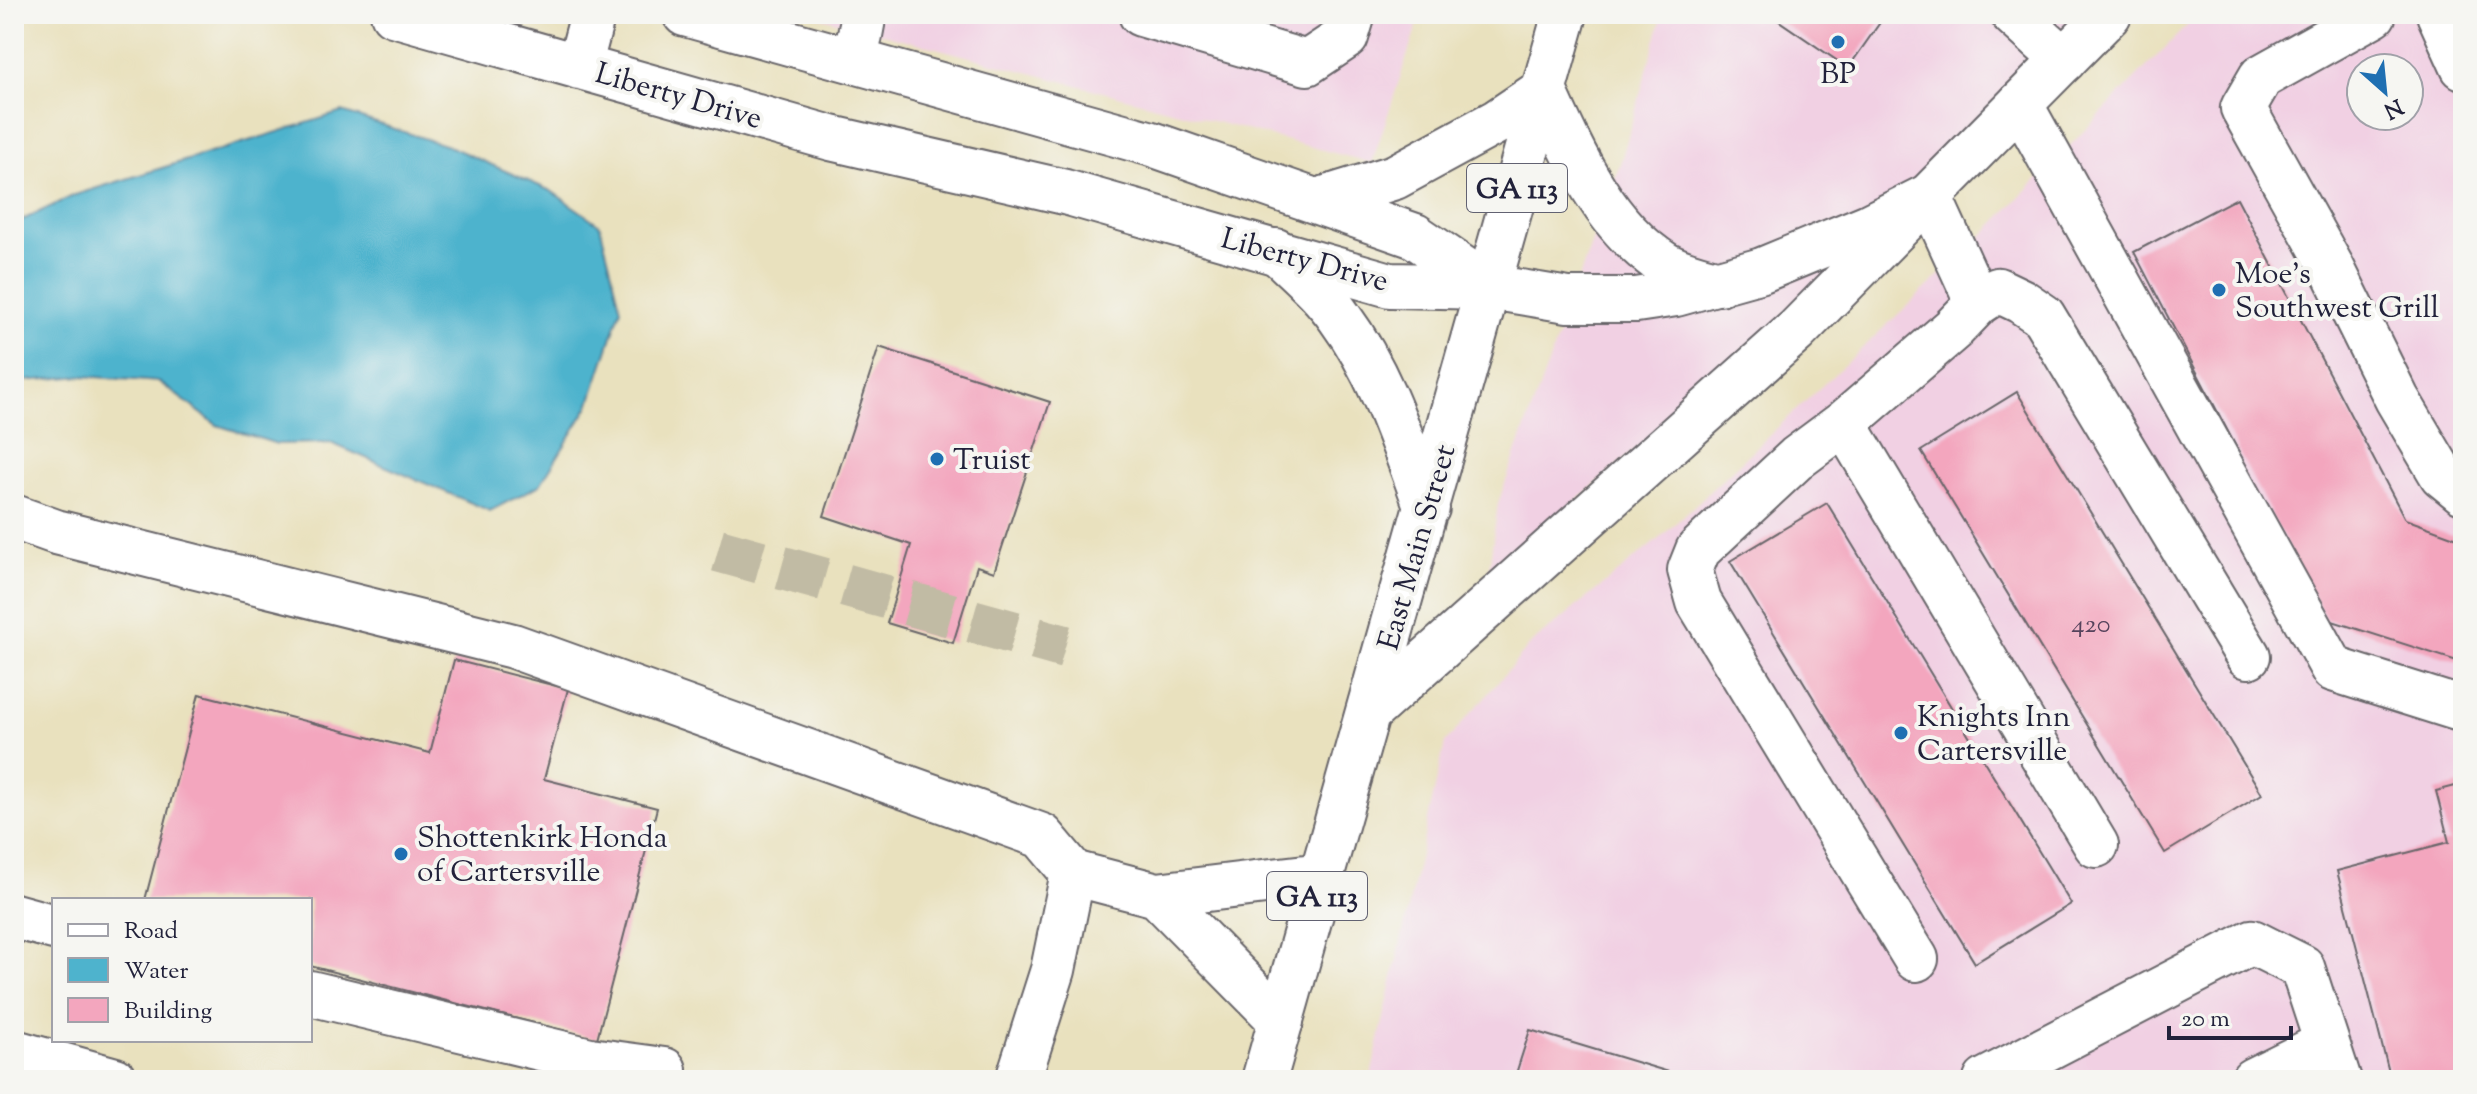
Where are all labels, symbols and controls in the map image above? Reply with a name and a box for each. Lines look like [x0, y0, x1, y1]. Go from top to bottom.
marker: BP [1829, 33, 1847, 51]
north arrow [2345, 52, 2425, 132]
street label: Liberty Drive [590, 53, 767, 142]
place label: BP [1820, 54, 1856, 97]
text: N [2377, 89, 2408, 126]
road number: GA 113 [1467, 164, 1567, 212]
street label: Liberty Drive [1216, 218, 1393, 304]
place label: Moe's Southwest Grill [2235, 254, 2439, 331]
marker: Moe's Southwest Grill [2210, 281, 2228, 299]
place label: Truist [953, 440, 1031, 483]
street label: East Main Street [1369, 440, 1468, 655]
marker: Truist [928, 450, 946, 468]
house number: 420 [2071, 607, 2111, 644]
place label: Knights Inn Cartersville [1917, 697, 2071, 774]
marker: Knights Inn Cartersville [1892, 724, 1910, 742]
place label: Shottenkirk Honda of Cartersville [417, 818, 668, 895]
marker: Shottenkirk Honda of Cartersville [392, 845, 410, 863]
road number: GA 113 [1267, 872, 1367, 920]
legend [52, 898, 312, 1042]
text: Road [124, 915, 178, 949]
text: Water [124, 955, 188, 989]
scale bar [2169, 990, 2291, 1040]
text: Building [124, 995, 213, 1029]
text: 20 m [2181, 1003, 2230, 1037]

